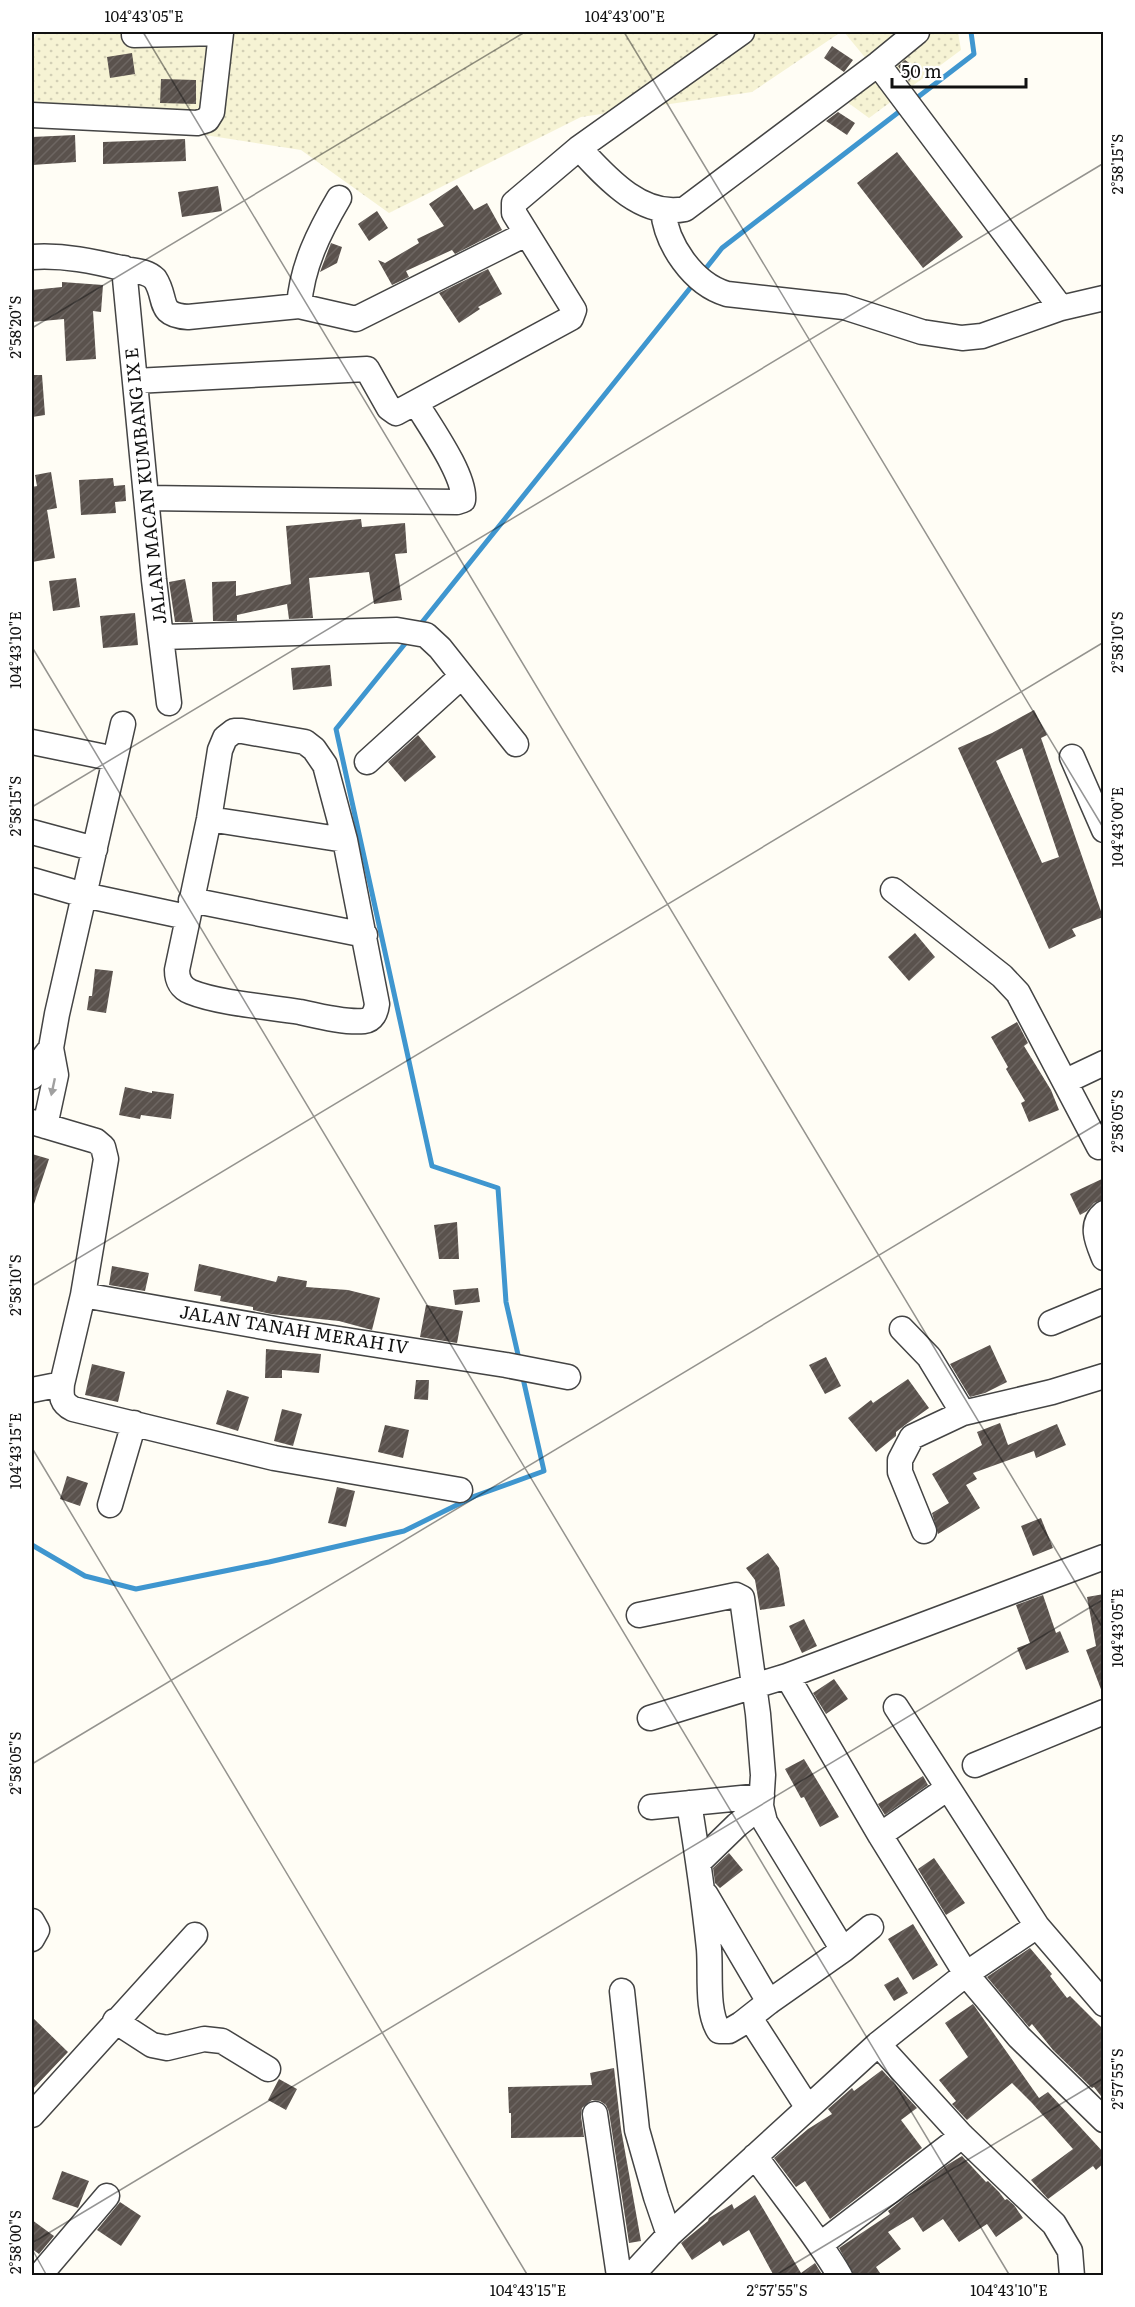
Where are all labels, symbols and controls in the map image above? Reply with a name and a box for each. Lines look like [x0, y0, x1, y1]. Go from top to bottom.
text: 104°43'05"E [104, 4, 184, 27]
text: 104°43'00"E [585, 4, 665, 27]
scale bar [892, 51, 1026, 89]
text: 50 m [901, 57, 942, 84]
text: 2°58'15"S [1105, 134, 1128, 194]
text: 2°58'20"S [3, 295, 26, 359]
street label: JALAN MACAN KUMBANG IX E [117, 347, 172, 626]
text: 104°43'10"E [3, 611, 26, 689]
text: 2°58'10"S [1105, 611, 1128, 673]
text: 2°58'15"S [3, 776, 26, 836]
text: 104°43'00"E [1105, 787, 1128, 867]
one-way arrow [48, 1078, 58, 1096]
text: 2°58'05"S [1105, 1089, 1128, 1153]
text: 2°58'10"S [3, 1254, 26, 1316]
street label: JALAN TANAH MERAH IV [178, 1297, 411, 1360]
text: 104°43'15"E [3, 1413, 26, 1489]
text: 104°43'05"E [1105, 1588, 1128, 1668]
text: 2°58'05"S [3, 1731, 26, 1795]
text: 2°57'55"S [1105, 2048, 1128, 2110]
text: 2°58'00"S [3, 2210, 26, 2274]
text: 104°43'15"E [490, 2278, 566, 2301]
text: 2°57'55"S [746, 2278, 808, 2301]
text: 104°43'10"E [970, 2278, 1048, 2301]

